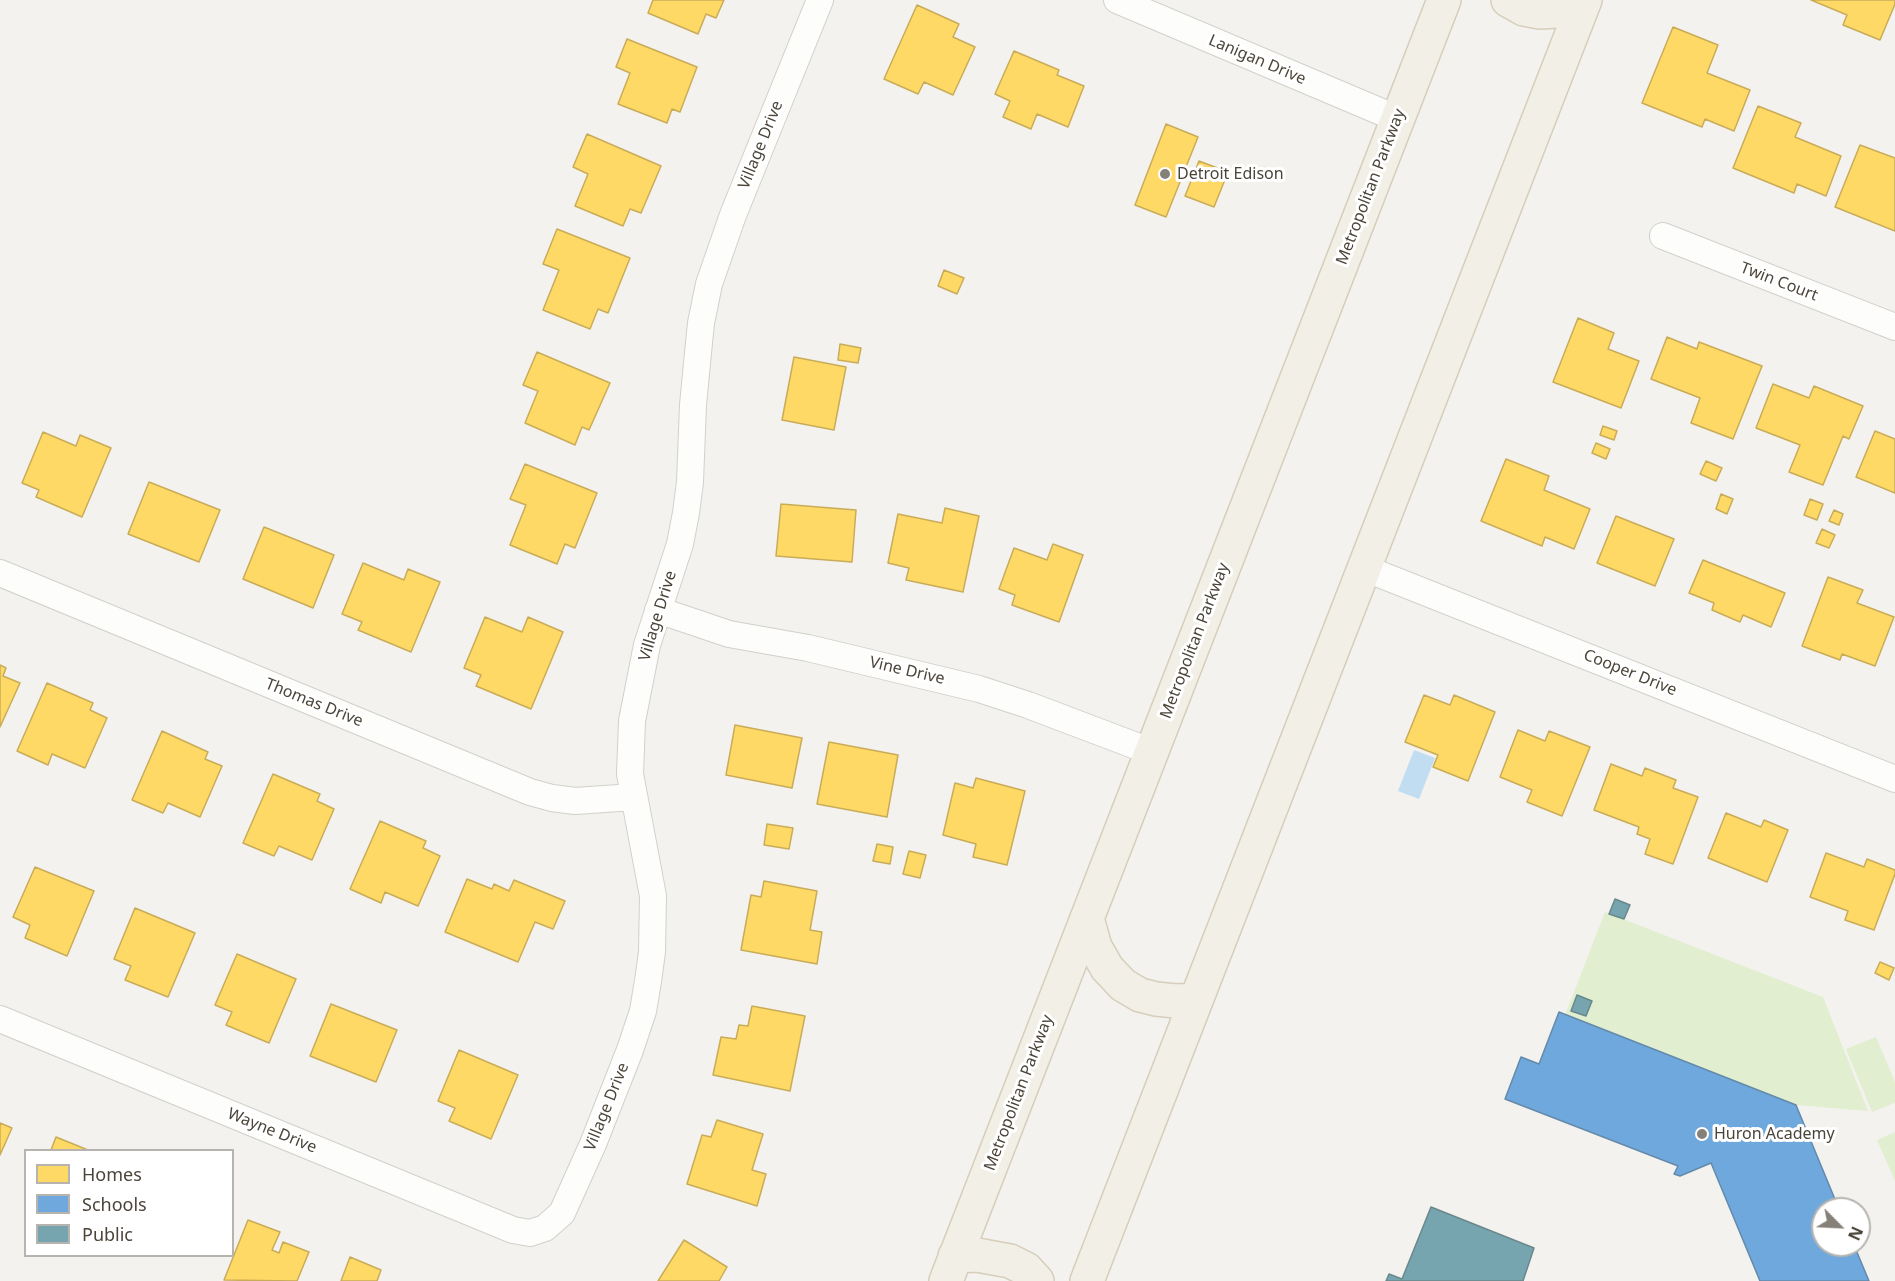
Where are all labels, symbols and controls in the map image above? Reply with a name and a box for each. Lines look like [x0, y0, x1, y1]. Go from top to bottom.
street label: Lanigan Drive [1205, 31, 1309, 89]
street label: Village Drive [735, 98, 787, 192]
street label: Metropolitan Parkway [1332, 106, 1410, 268]
place label: Detroit Edison [1177, 164, 1284, 184]
marker: Detroit Edison [1158, 167, 1172, 181]
street label: Twin Court [1738, 258, 1820, 306]
street label: Metropolitan Parkway [1156, 560, 1234, 722]
street label: Village Drive [635, 568, 681, 664]
street label: Cooper Drive [1581, 646, 1679, 700]
street label: Vine Drive [868, 653, 946, 689]
street label: Thomas Drive [262, 675, 366, 731]
street label: Metropolitan Parkway [980, 1012, 1058, 1174]
street label: Village Drive [581, 1060, 633, 1154]
street label: Wayne Drive [225, 1104, 319, 1158]
place label: Huron Academy [1714, 1124, 1835, 1144]
marker: Huron Academy [1695, 1127, 1709, 1141]
legend [24, 1149, 234, 1257]
text: Homes [82, 1162, 142, 1186]
text: Schools [82, 1192, 147, 1216]
north arrow [1811, 1197, 1871, 1257]
text: Public [82, 1222, 133, 1246]
text: N [1843, 1223, 1868, 1244]

